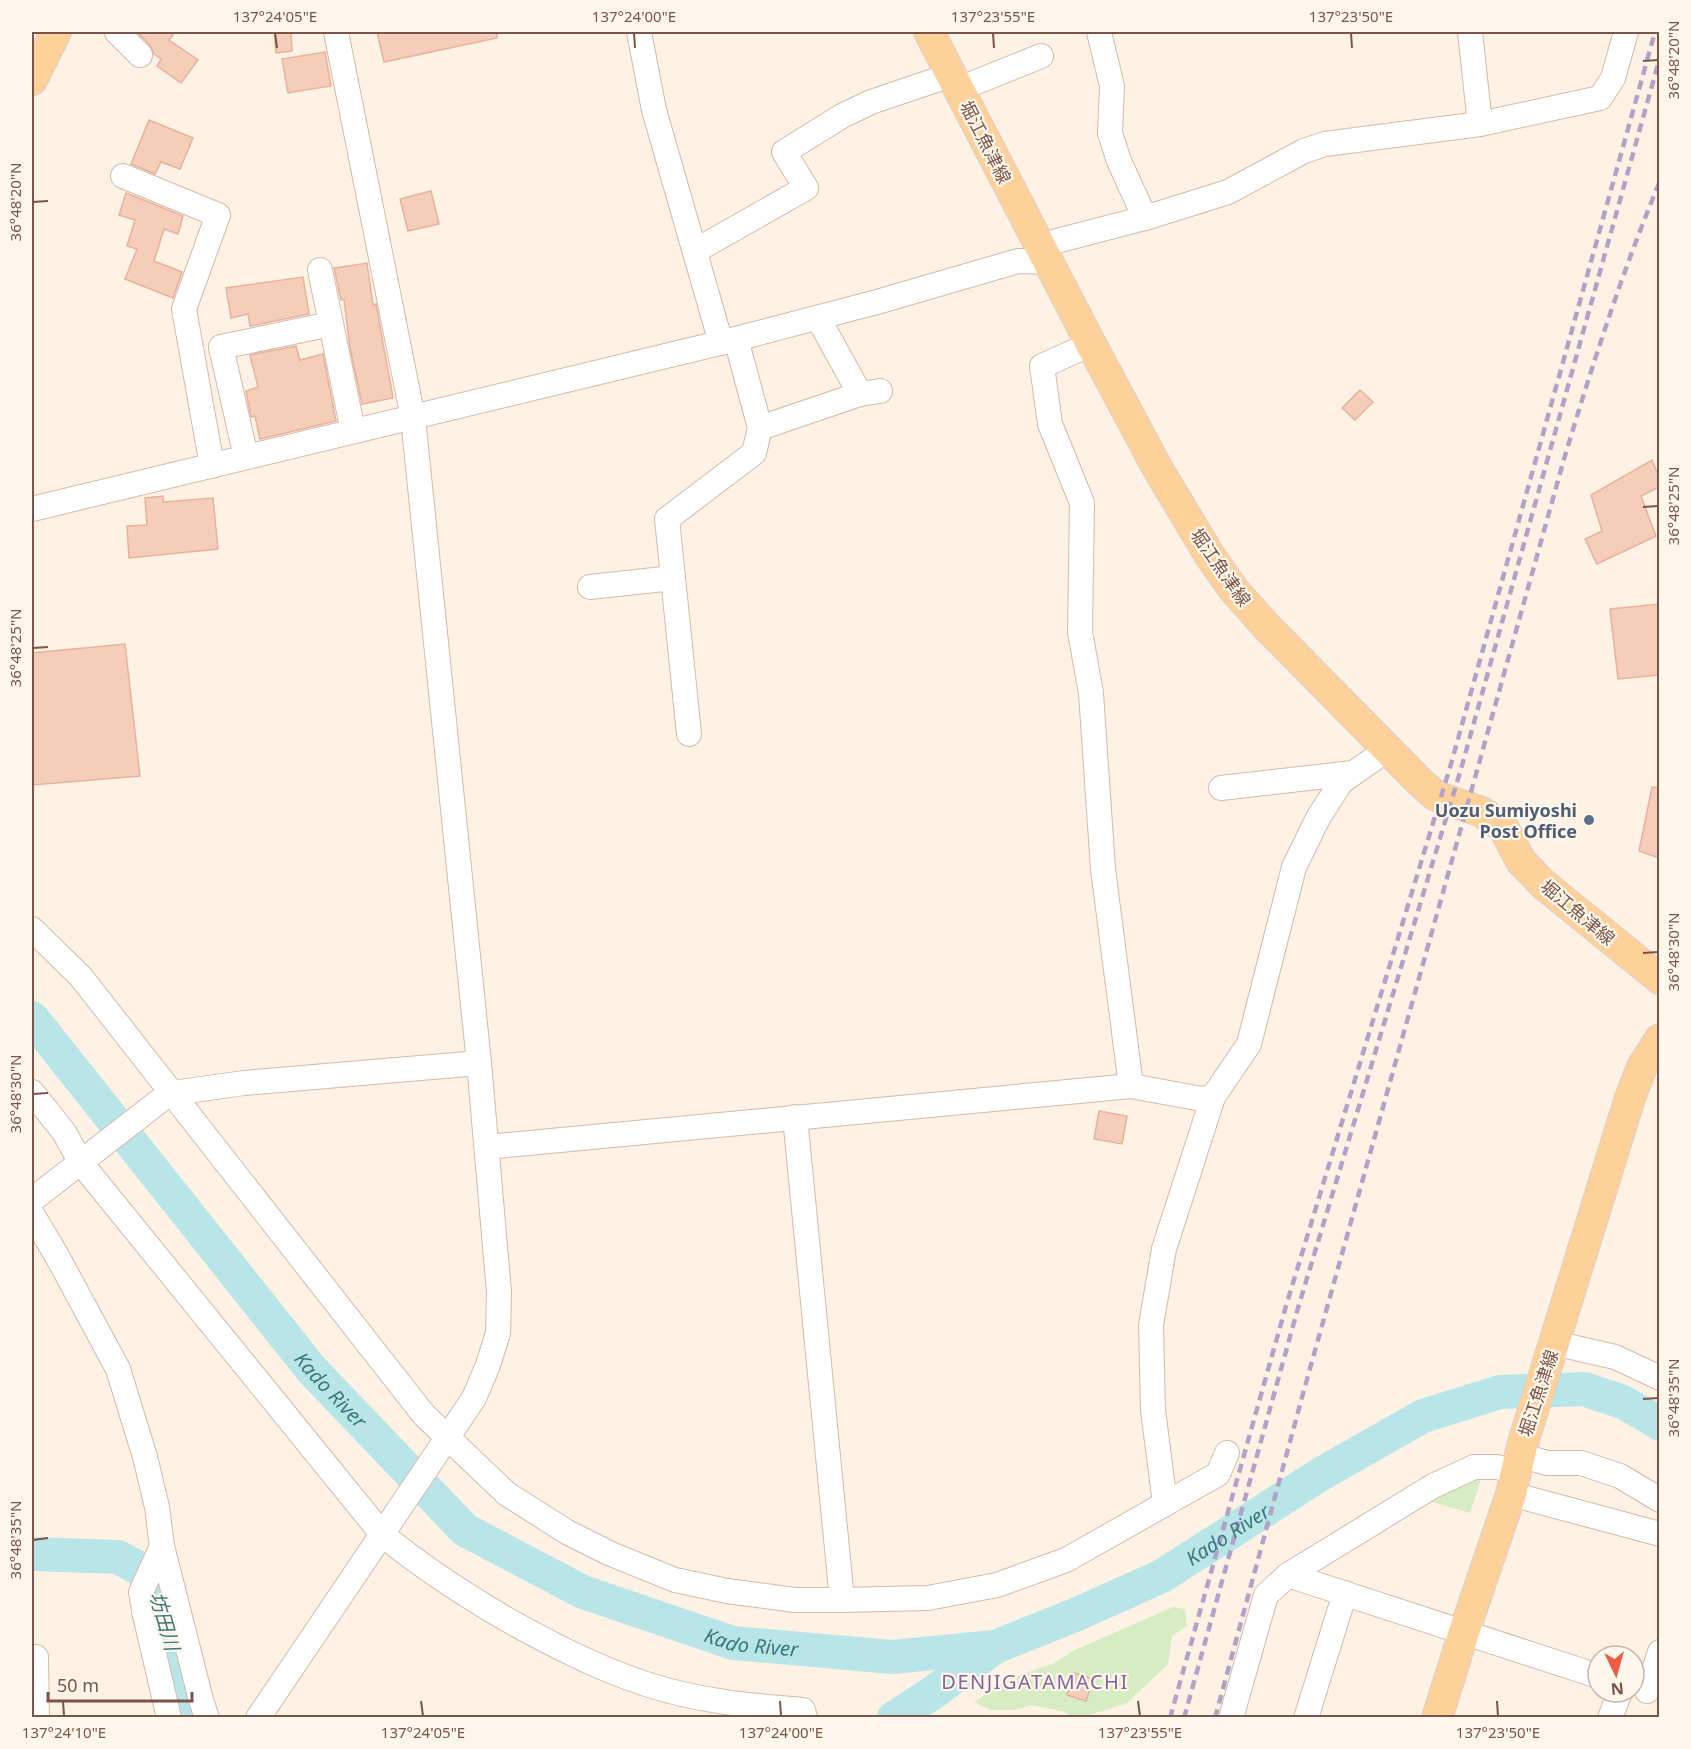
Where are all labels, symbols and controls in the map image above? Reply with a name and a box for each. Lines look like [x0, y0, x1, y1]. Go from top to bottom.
text: 137°24'05"E [233, 6, 317, 26]
text: 137°24'00"E [592, 6, 676, 26]
text: 137°23'55"E [951, 6, 1035, 26]
text: 137°23'50"E [1309, 6, 1393, 26]
text: 36°48'20"N [1663, 21, 1683, 99]
street label: 堀江魚津線 [955, 96, 1017, 188]
text: 36°48'20"N [5, 163, 25, 241]
text: 36°48'25"N [1663, 467, 1683, 545]
street label: 堀江魚津線 [1185, 523, 1257, 611]
text: 36°48'25"N [5, 609, 25, 687]
place label: Uozu Sumiyoshi Post Office [1435, 798, 1577, 843]
marker: Uozu Sumiyoshi Post Office [1582, 813, 1596, 827]
street label: 堀江魚津線 [1536, 874, 1620, 950]
text: 36°48'30"N [1663, 913, 1683, 991]
text: 36°48'30"N [5, 1055, 25, 1133]
water label: Kado River [289, 1346, 374, 1434]
street label: 堀江魚津線 [1513, 1346, 1563, 1440]
text: 36°48'35"N [1663, 1359, 1683, 1437]
water label: Kado River [1180, 1497, 1275, 1571]
text: 36°48'35"N [5, 1501, 25, 1579]
water label: 坊田川 [144, 1588, 187, 1655]
water label: Kado River [701, 1621, 800, 1662]
north arrow [1586, 1644, 1646, 1704]
scale bar [48, 1665, 192, 1703]
district label: DENJIGATAMACHI [941, 1668, 1129, 1695]
text: 50 m [57, 1673, 99, 1697]
text: N [1610, 1677, 1625, 1700]
text: 137°24'10"E [22, 1722, 106, 1742]
text: 137°24'05"E [381, 1722, 465, 1742]
text: 137°24'00"E [739, 1722, 823, 1742]
text: 137°23'55"E [1098, 1722, 1182, 1742]
text: 137°23'50"E [1456, 1722, 1540, 1742]

